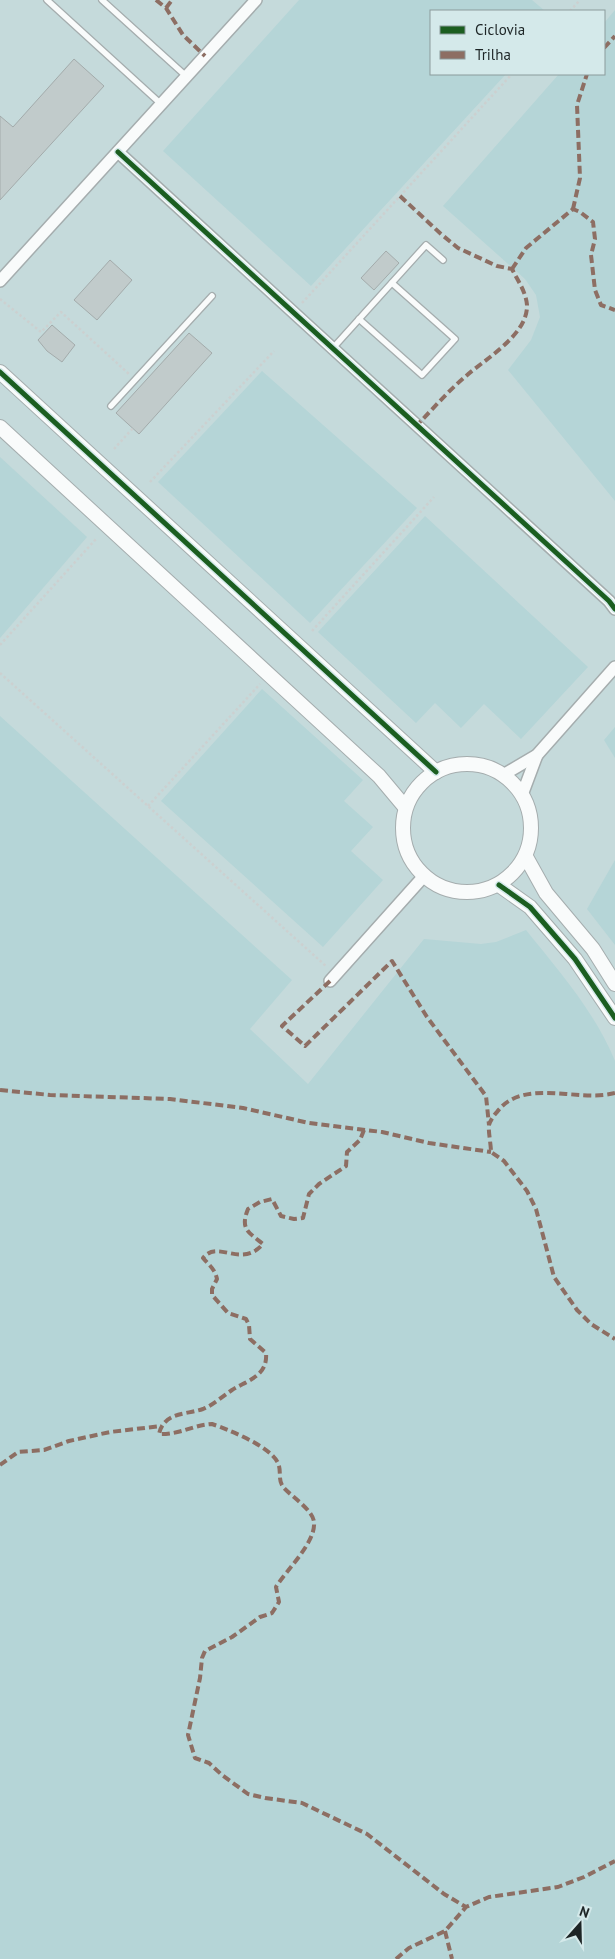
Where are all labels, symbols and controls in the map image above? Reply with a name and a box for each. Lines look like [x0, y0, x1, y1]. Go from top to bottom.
legend [430, 10, 605, 75]
text: Ciclovia [475, 20, 525, 39]
text: Trilha [475, 45, 511, 64]
north arrow [555, 1899, 605, 1949]
text: N [577, 1902, 592, 1922]

